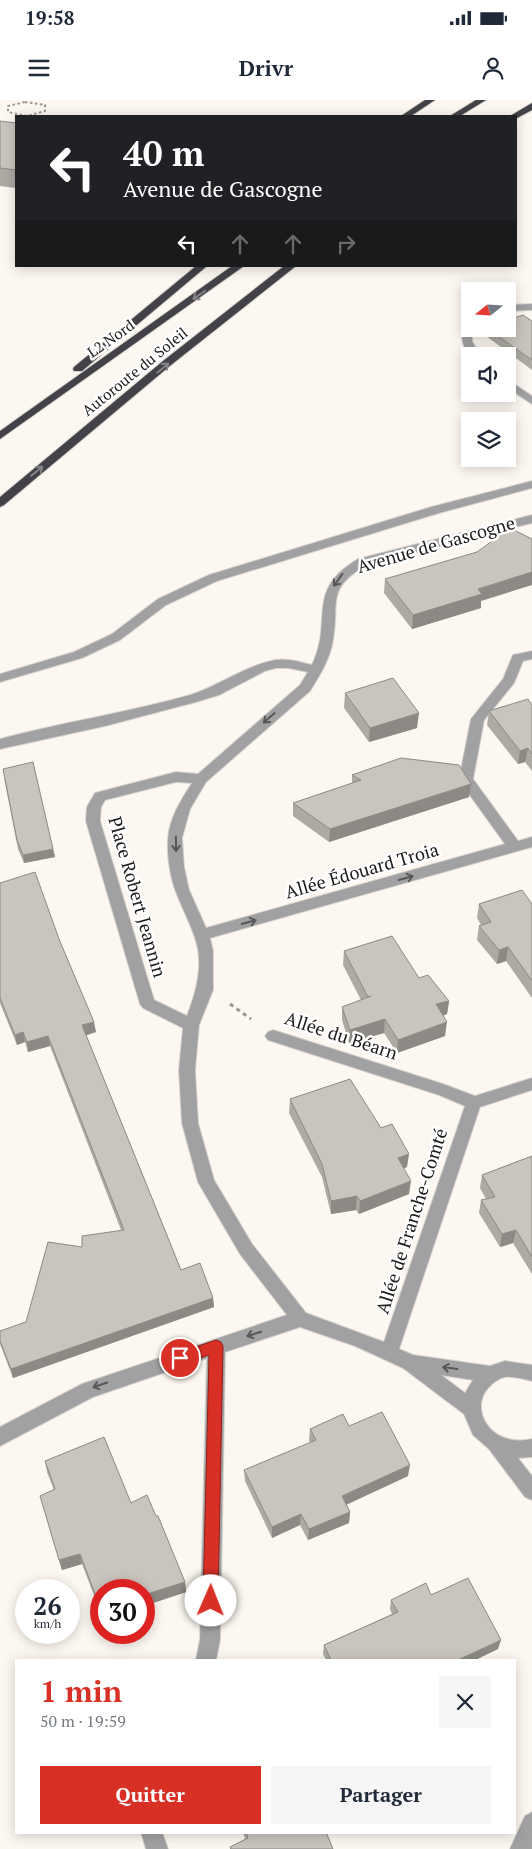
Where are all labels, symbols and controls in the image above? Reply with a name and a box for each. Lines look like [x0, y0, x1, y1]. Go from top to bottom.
text: 19:58 [25, 5, 74, 30]
text: Drivr [239, 53, 293, 82]
icon: menu [25, 54, 53, 82]
icon: person [479, 54, 507, 82]
text: 40 m [123, 130, 204, 176]
icon: left [40, 135, 105, 200]
text: Avenue de Gascogne [123, 174, 323, 203]
icon: left [173, 230, 201, 258]
icon: ahead [226, 230, 254, 258]
icon: ahead [279, 230, 307, 258]
icon: right [332, 230, 360, 258]
north arrow [461, 282, 516, 338]
map controls [461, 282, 516, 467]
one-way arrow [193, 289, 206, 300]
street label: L2 Nord [83, 315, 138, 362]
street label: Autoroute du Soleil [78, 322, 191, 420]
button: sound [461, 347, 516, 402]
one-way arrow [156, 362, 169, 373]
button: layers [461, 412, 516, 467]
one-way arrow [31, 466, 44, 477]
street label: Avenue de Gascogne [354, 510, 517, 578]
one-way arrow [333, 573, 343, 587]
one-way arrow [263, 712, 276, 724]
street label: Place Robert Jeannin [103, 813, 173, 980]
one-way arrow [171, 836, 181, 852]
street label: Allée Édouard Troia [282, 837, 441, 903]
one-way arrow [397, 872, 413, 882]
one-way arrow [241, 916, 257, 926]
street label: Allée du Béarn [282, 1006, 401, 1065]
street label: Allée de Franche-Comté [370, 1125, 452, 1316]
one-way arrow [247, 1330, 262, 1339]
pin [159, 1337, 201, 1379]
icon: arrive [166, 1344, 194, 1372]
one-way arrow [442, 1363, 458, 1373]
one-way arrow [92, 1381, 108, 1391]
position arrow [184, 1574, 236, 1626]
speed limit sign: 30 [90, 1579, 155, 1644]
text: 26 [33, 1589, 62, 1622]
text: km/h [34, 1616, 61, 1631]
text: 1 min [40, 1671, 122, 1711]
button: close [439, 1676, 491, 1728]
text: 50 m · 19:59 [40, 1710, 126, 1732]
button: Quitter [40, 1766, 261, 1824]
button: Partager [271, 1766, 491, 1824]

